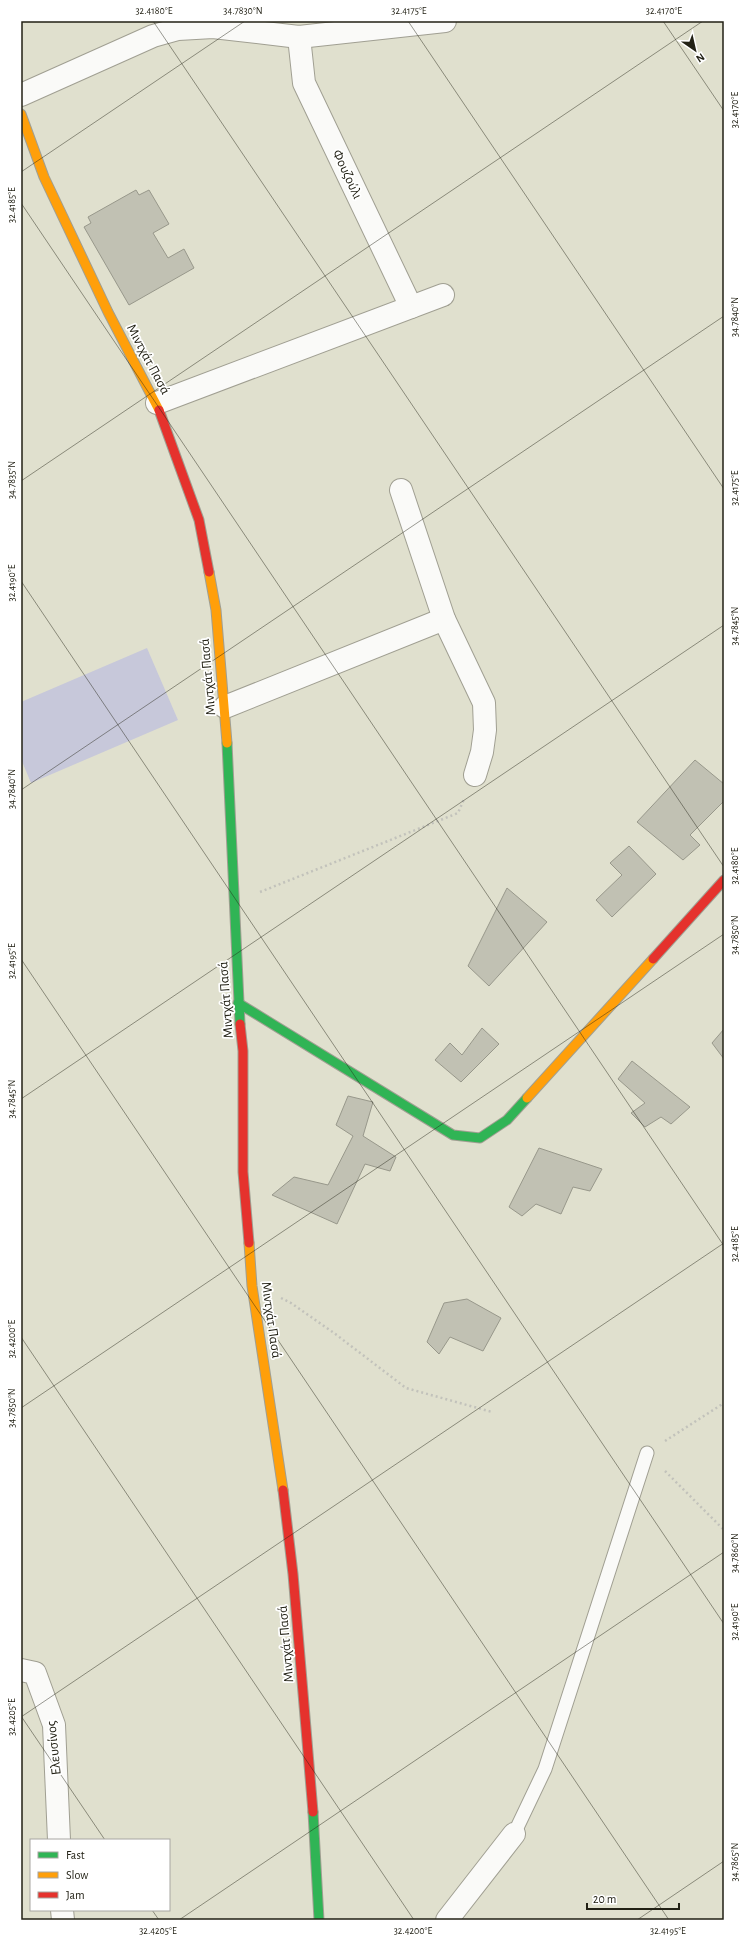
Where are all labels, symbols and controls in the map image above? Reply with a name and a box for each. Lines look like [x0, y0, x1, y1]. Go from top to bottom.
text: 32.4180°E [136, 6, 173, 16]
text: 34.7830°N [223, 6, 263, 16]
text: 32.4175°E [391, 6, 427, 16]
text: 32.4170°E [646, 6, 682, 16]
north arrow [675, 30, 715, 70]
text: N [694, 51, 707, 65]
text: 32.4170°E [730, 92, 740, 128]
street label: Φουζούλι [330, 148, 365, 202]
text: 32.4185°E [7, 187, 17, 223]
text: 34.7840°N [730, 297, 740, 337]
street label: Μιντχάτ Πασά [124, 322, 172, 397]
text: 34.7835°N [7, 461, 17, 499]
text: 32.4175°E [730, 470, 740, 506]
text: 32.4190°E [7, 564, 17, 601]
text: 34.7845°N [730, 607, 740, 645]
street label: Μιντχάτ Πασά [198, 638, 218, 716]
text: 34.7840°N [7, 769, 17, 809]
text: 32.4180°E [730, 847, 740, 884]
text: 34.7850°N [730, 915, 740, 955]
text: 32.4195°E [7, 943, 17, 979]
street label: Μιντχάτ Πασά [216, 961, 236, 1039]
text: 34.7845°N [7, 1080, 17, 1118]
text: 32.4185°E [730, 1226, 740, 1262]
street label: Μιντχάτ Πασά [259, 1281, 283, 1359]
text: 32.4200°E [7, 1320, 17, 1358]
text: 34.7850°N [7, 1388, 17, 1428]
text: 34.7860°N [730, 1533, 740, 1573]
text: 32.4190°E [730, 1603, 740, 1640]
street label: Μιντχάτ Πασά [276, 1605, 296, 1683]
text: 32.4205°E [7, 1698, 17, 1736]
street label: Ελευσίνος [44, 1720, 64, 1776]
legend [30, 1839, 170, 1911]
text: 34.7865°N [730, 1843, 740, 1881]
text: Fast [66, 1849, 85, 1861]
text: Slow [66, 1869, 88, 1881]
scale bar [587, 1885, 679, 1911]
text: Jam [66, 1889, 85, 1901]
text: 20 m [593, 1893, 616, 1905]
text: 32.4205°E [139, 1926, 177, 1936]
text: 32.4200°E [394, 1926, 432, 1936]
text: 32.4195°E [650, 1926, 686, 1936]

